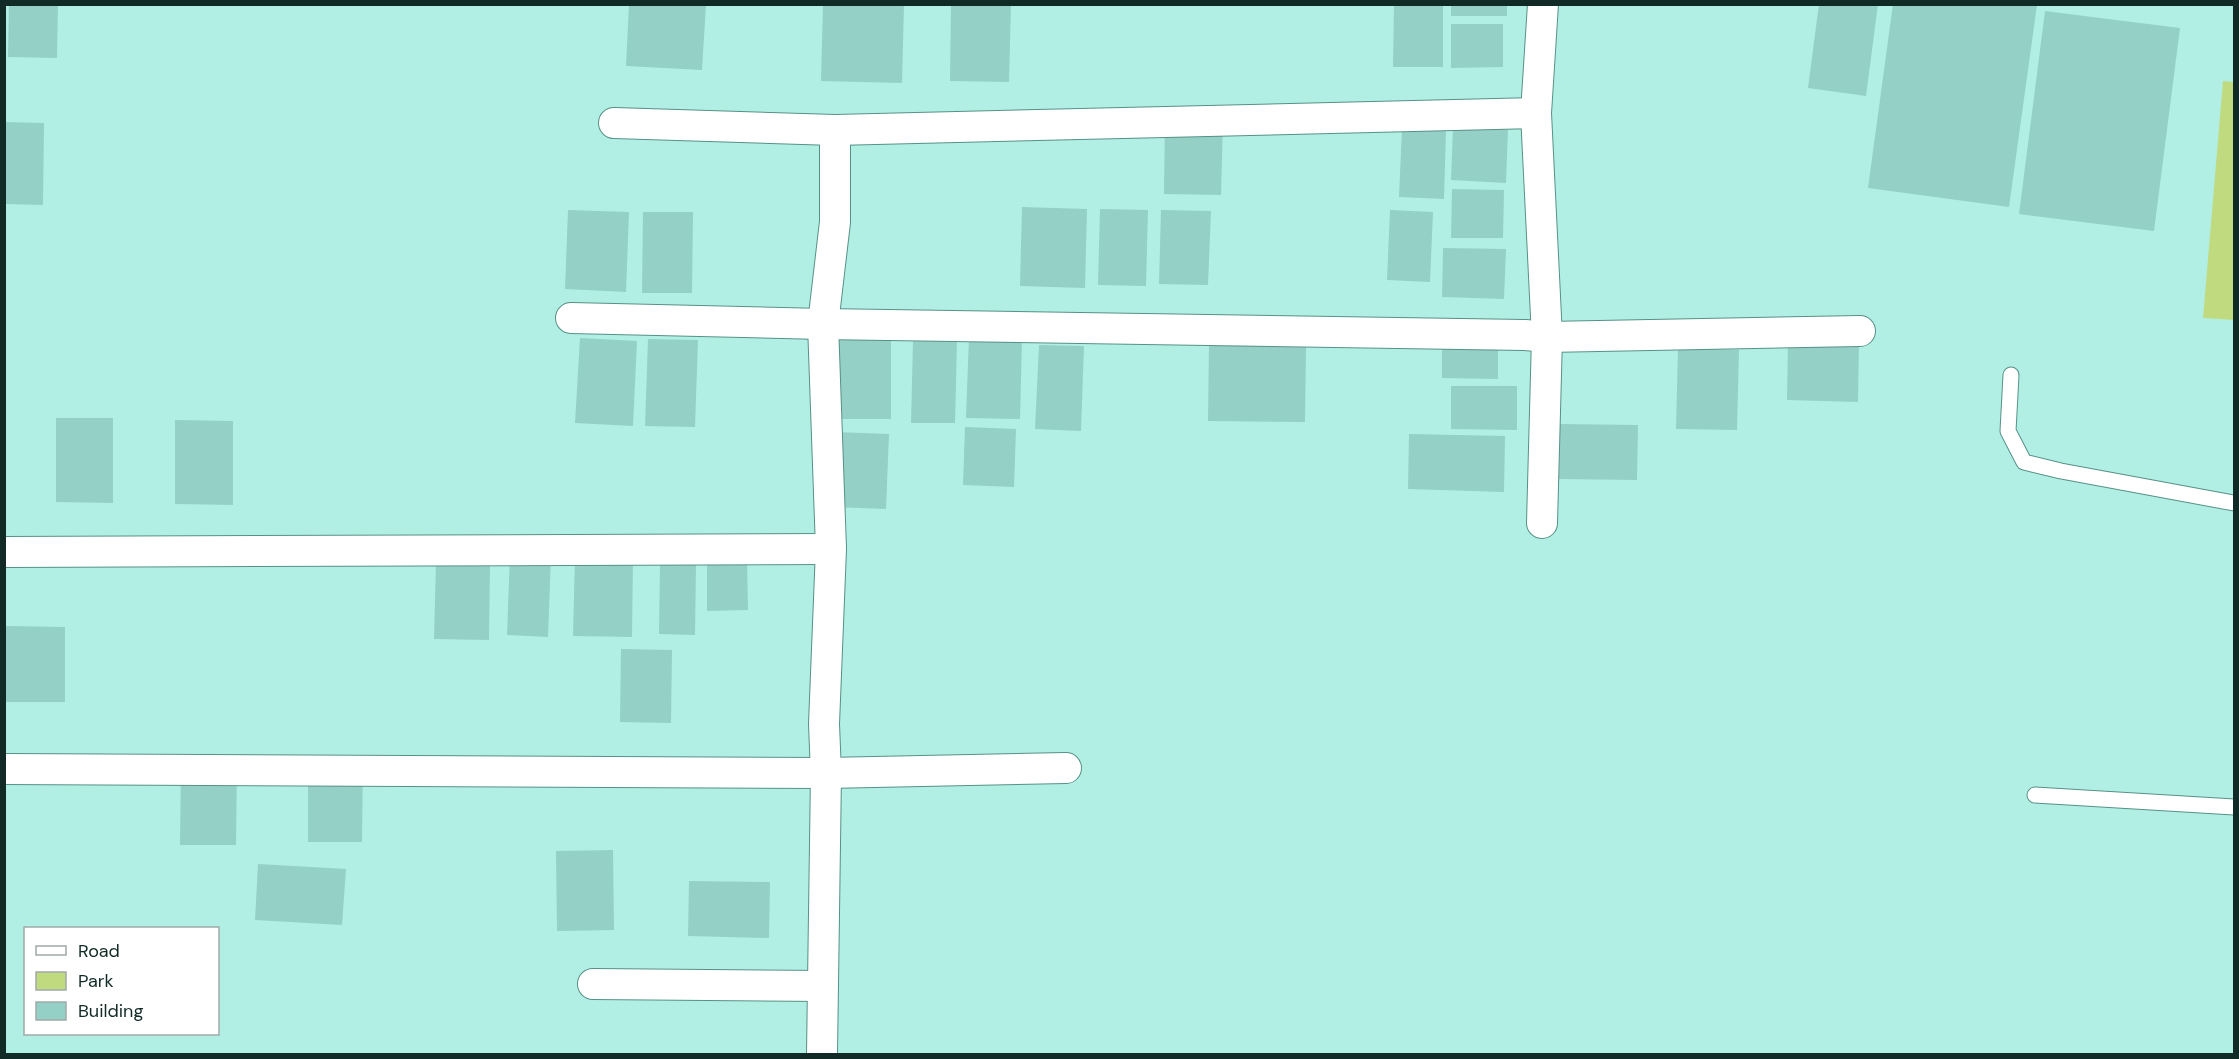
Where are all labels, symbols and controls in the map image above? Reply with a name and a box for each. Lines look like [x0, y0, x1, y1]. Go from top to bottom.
legend [24, 927, 219, 1035]
text: Road [78, 939, 120, 963]
text: Park [78, 969, 114, 993]
text: Building [78, 999, 143, 1023]

